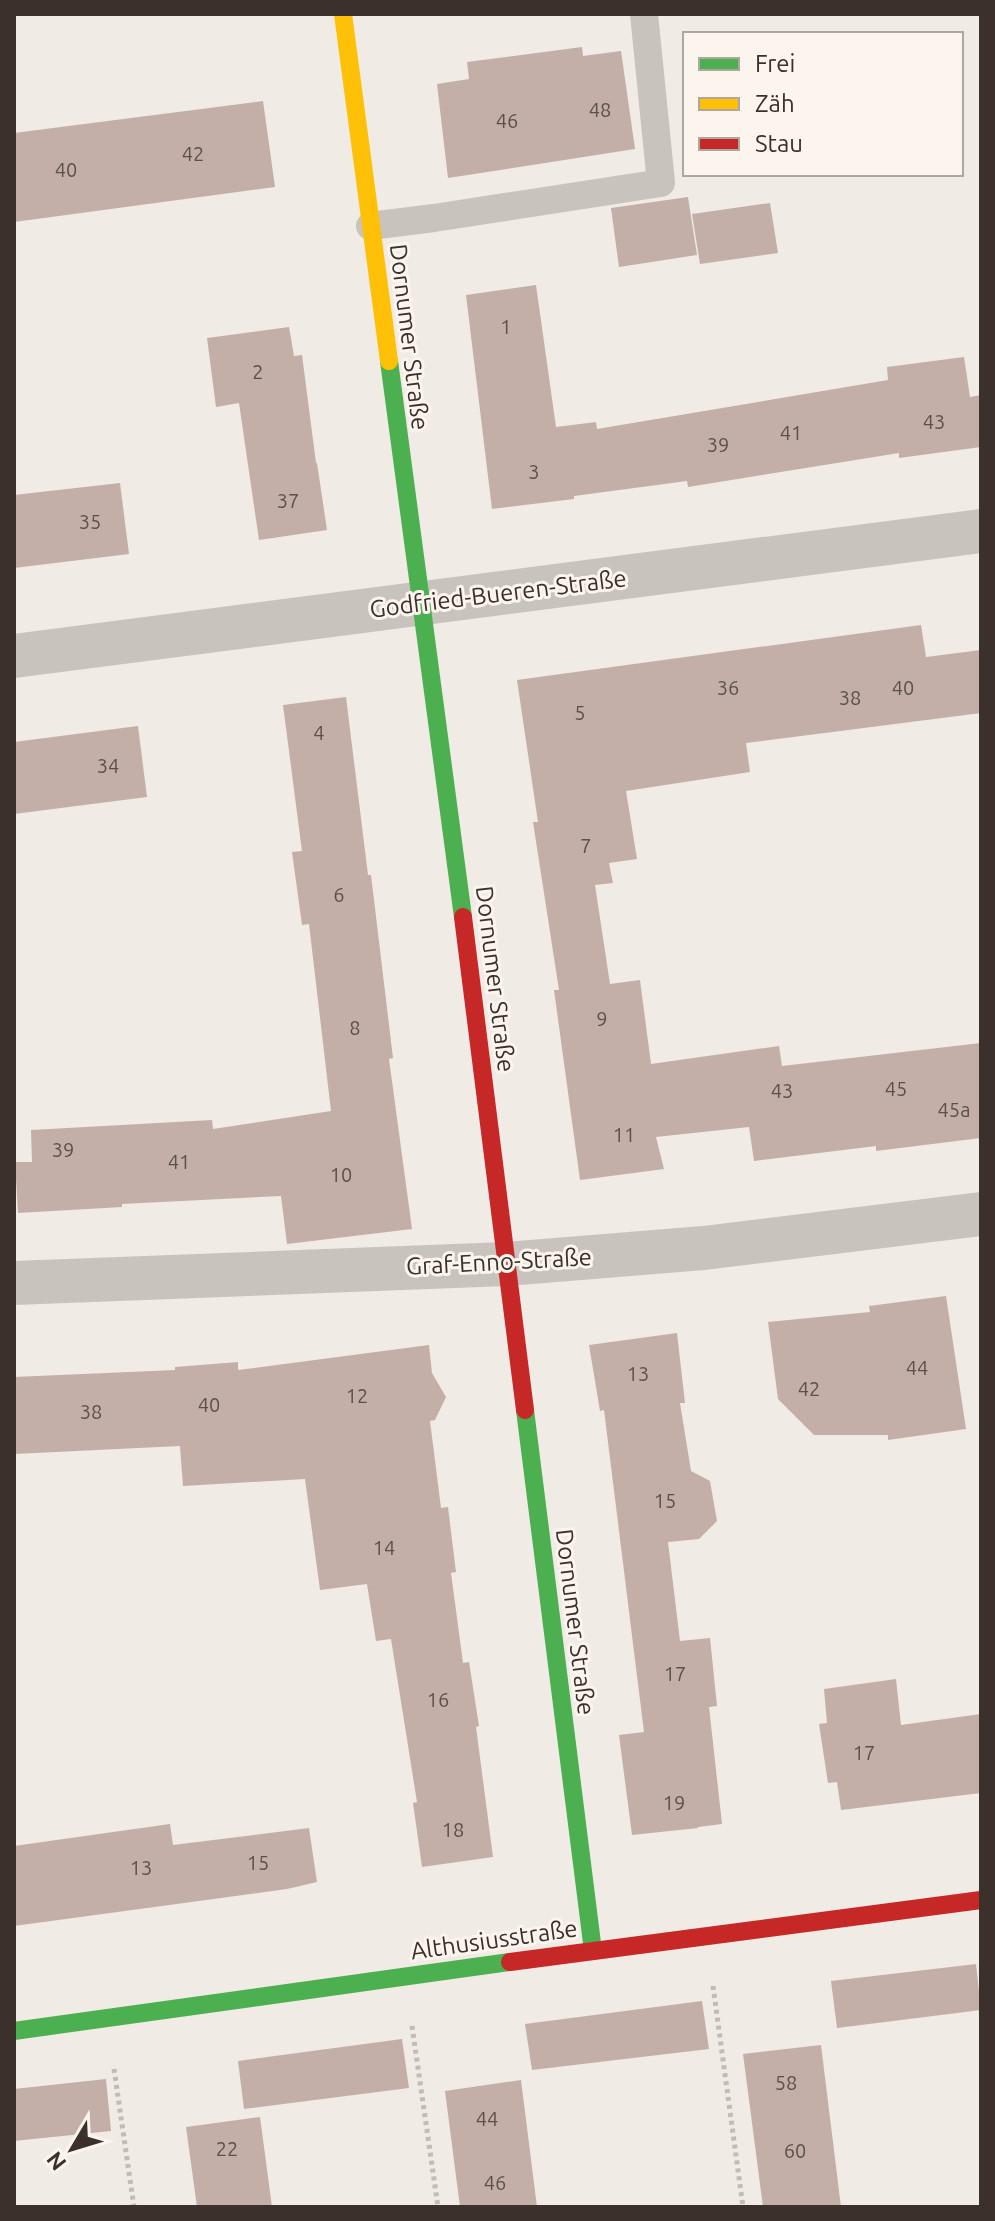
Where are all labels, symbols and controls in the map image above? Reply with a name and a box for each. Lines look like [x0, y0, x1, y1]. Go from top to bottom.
legend [683, 32, 963, 176]
text: Frei [755, 50, 795, 77]
text: Zäh [755, 90, 795, 117]
house number: 48 [589, 98, 611, 121]
house number: 46 [496, 109, 518, 132]
text: Stau [755, 130, 803, 157]
house number: 42 [182, 142, 204, 165]
house number: 40 [55, 158, 77, 181]
street label: Dornumer Straße [385, 242, 434, 431]
house number: 1 [500, 315, 512, 338]
house number: 2 [252, 360, 264, 383]
house number: 43 [923, 410, 945, 433]
house number: 41 [780, 421, 802, 444]
house number: 39 [707, 433, 729, 456]
house number: 3 [528, 460, 540, 483]
house number: 37 [277, 489, 299, 512]
house number: 35 [79, 510, 101, 533]
street label: Godfried-Bueren-Straße [368, 564, 628, 623]
house number: 36 [717, 676, 739, 699]
house number: 40 [892, 676, 914, 699]
house number: 38 [839, 686, 861, 709]
house number: 5 [574, 701, 586, 724]
house number: 4 [313, 721, 325, 744]
house number: 34 [97, 754, 119, 777]
house number: 7 [580, 834, 592, 857]
house number: 6 [333, 883, 345, 906]
street label: Dornumer Straße [471, 884, 520, 1073]
house number: 9 [596, 1007, 608, 1030]
house number: 8 [349, 1016, 361, 1039]
house number: 45 [885, 1077, 907, 1100]
house number: 43 [771, 1079, 793, 1102]
house number: 45a [938, 1098, 970, 1121]
house number: 11 [613, 1123, 635, 1146]
house number: 39 [52, 1138, 74, 1161]
house number: 41 [168, 1150, 190, 1173]
house number: 10 [330, 1163, 352, 1186]
street label: Graf-Enno-Straße [405, 1243, 593, 1280]
house number: 44 [906, 1356, 928, 1379]
house number: 13 [627, 1362, 649, 1385]
house number: 42 [798, 1377, 820, 1400]
house number: 12 [346, 1384, 368, 1407]
house number: 40 [198, 1393, 220, 1416]
house number: 38 [80, 1400, 102, 1423]
house number: 15 [654, 1489, 676, 1512]
street label: Dornumer Straße [551, 1527, 600, 1716]
house number: 14 [373, 1536, 395, 1559]
house number: 17 [664, 1662, 686, 1685]
house number: 16 [427, 1688, 449, 1711]
house number: 17 [853, 1741, 875, 1764]
house number: 19 [663, 1791, 685, 1814]
house number: 18 [442, 1818, 464, 1841]
house number: 15 [247, 1851, 269, 1874]
house number: 13 [130, 1856, 152, 1879]
street label: Althusiusstraße [409, 1914, 579, 1965]
house number: 58 [775, 2071, 797, 2094]
house number: 44 [476, 2107, 498, 2130]
north arrow [32, 2109, 112, 2189]
house number: 22 [216, 2137, 238, 2160]
house number: 60 [784, 2139, 806, 2162]
text: N [41, 2147, 71, 2176]
house number: 46 [484, 2171, 506, 2194]

